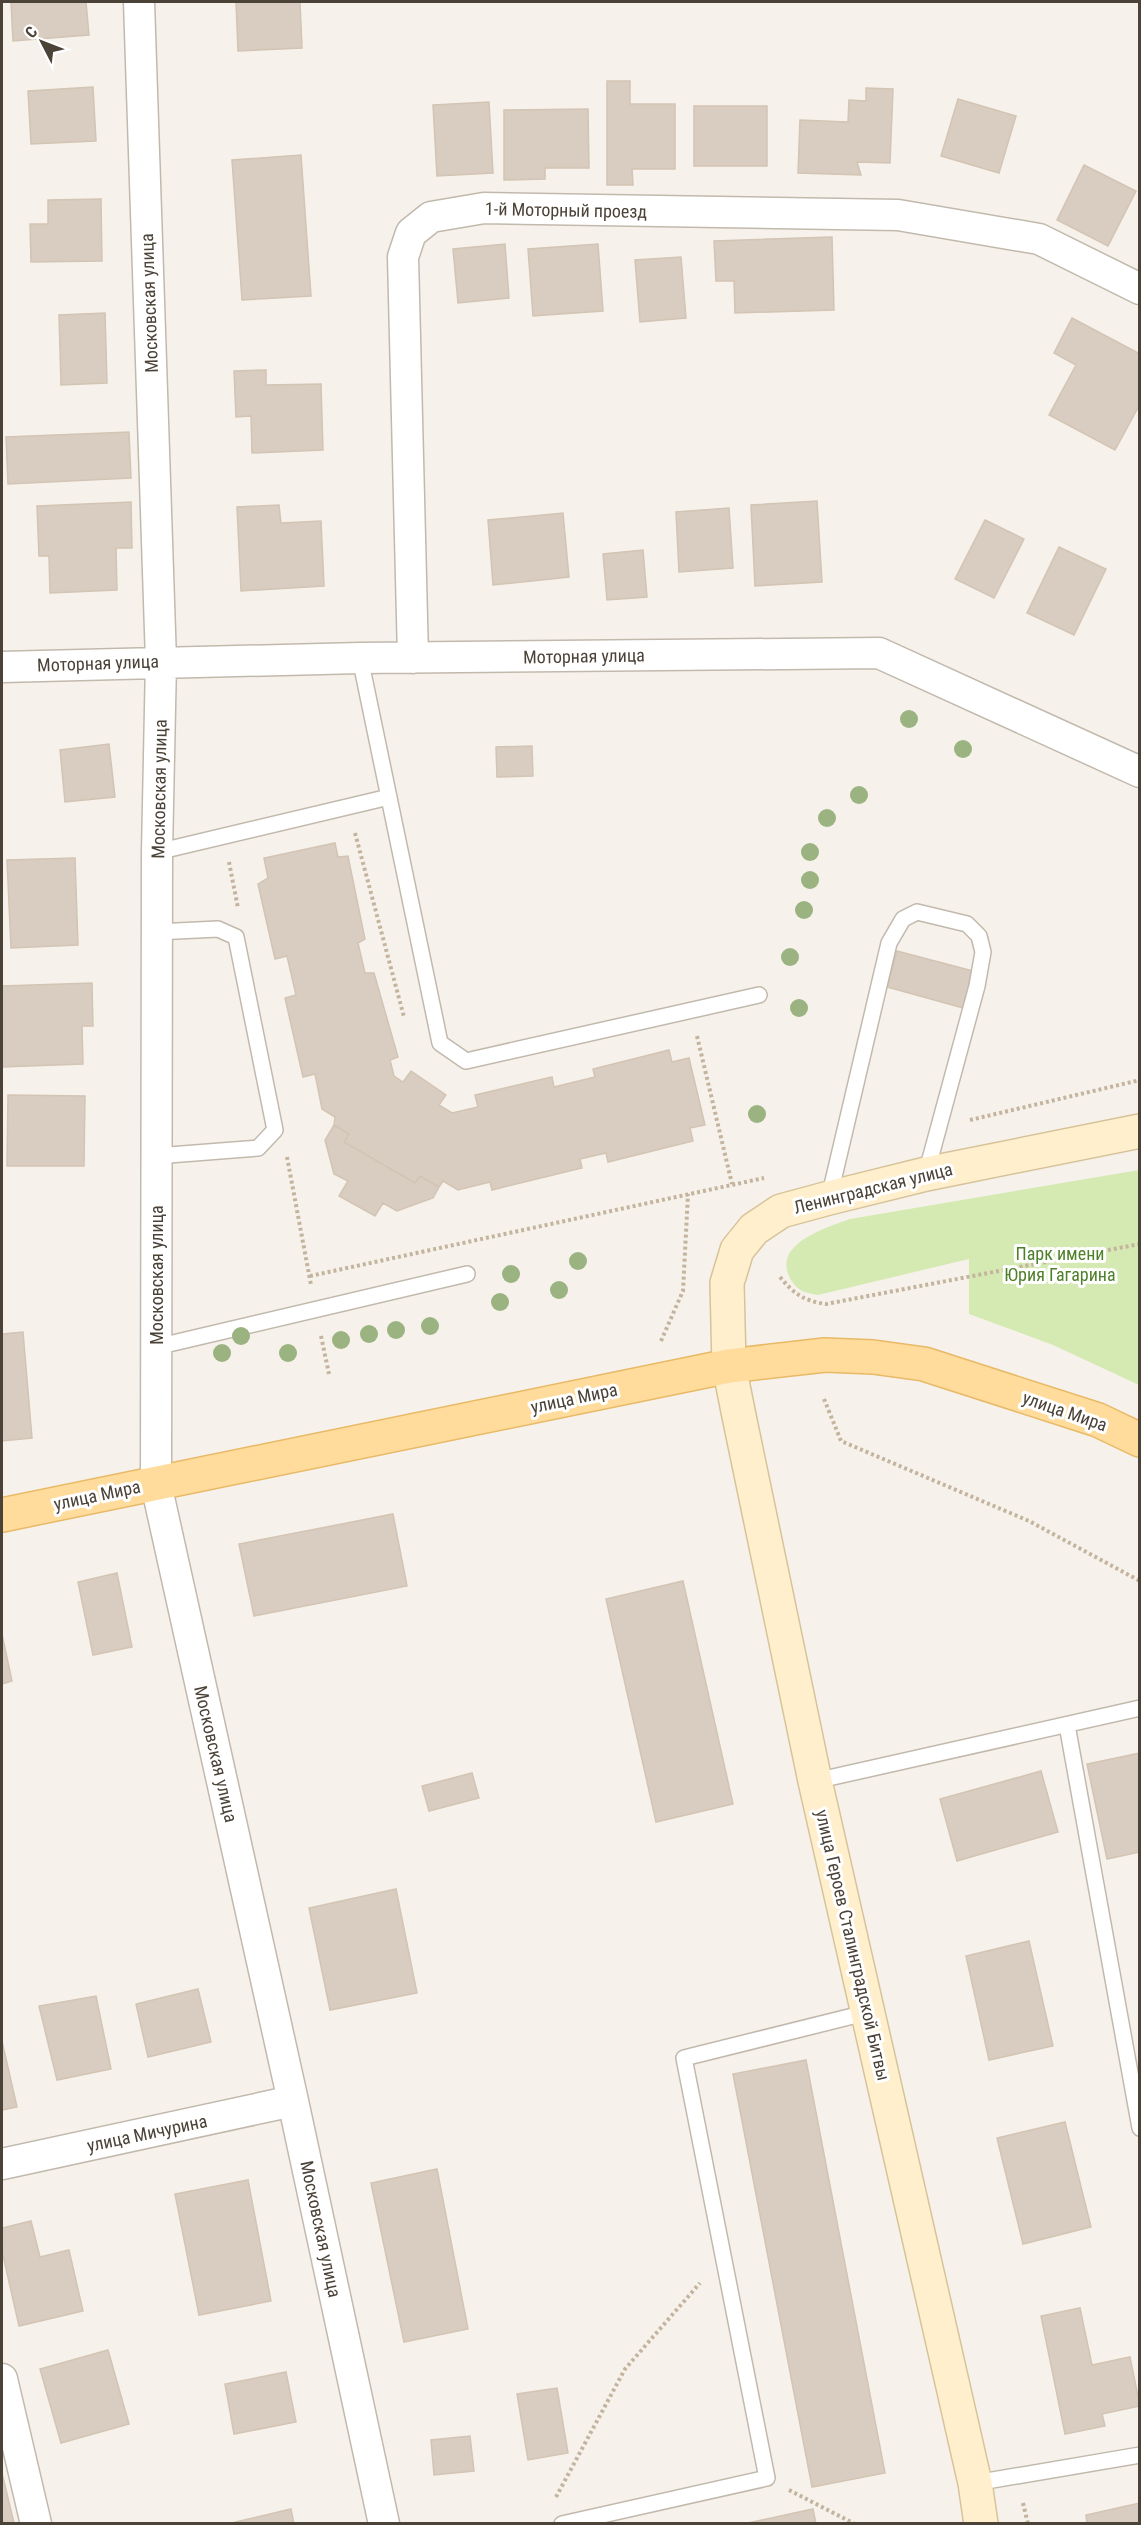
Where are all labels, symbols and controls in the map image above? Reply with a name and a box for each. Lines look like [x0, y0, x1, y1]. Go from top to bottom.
north arrow [12, 12, 72, 72]
text: С [21, 23, 41, 42]
street label: 1-й Моторный проезд [485, 198, 648, 222]
street label: Московская улица [136, 233, 162, 373]
street label: Моторная улица [523, 644, 645, 668]
street label: Моторная улица [37, 650, 159, 676]
street label: Московская улица [147, 719, 171, 859]
street label: Ленинградская улица [791, 1158, 955, 1218]
street label: Московская улица [146, 1205, 167, 1345]
park label: Парк имени Юрия Гагарина [1004, 1243, 1116, 1285]
street label: улица Мира [529, 1379, 619, 1417]
street label: улица Мира [1020, 1387, 1110, 1435]
street label: улица Мира [52, 1476, 142, 1514]
street label: Московская улица [190, 1684, 242, 1824]
street label: улица Героев Сталинградской Битвы [812, 1807, 894, 2083]
street label: улица Мичурина [85, 2110, 209, 2156]
street label: Московская улица [296, 2159, 346, 2299]

